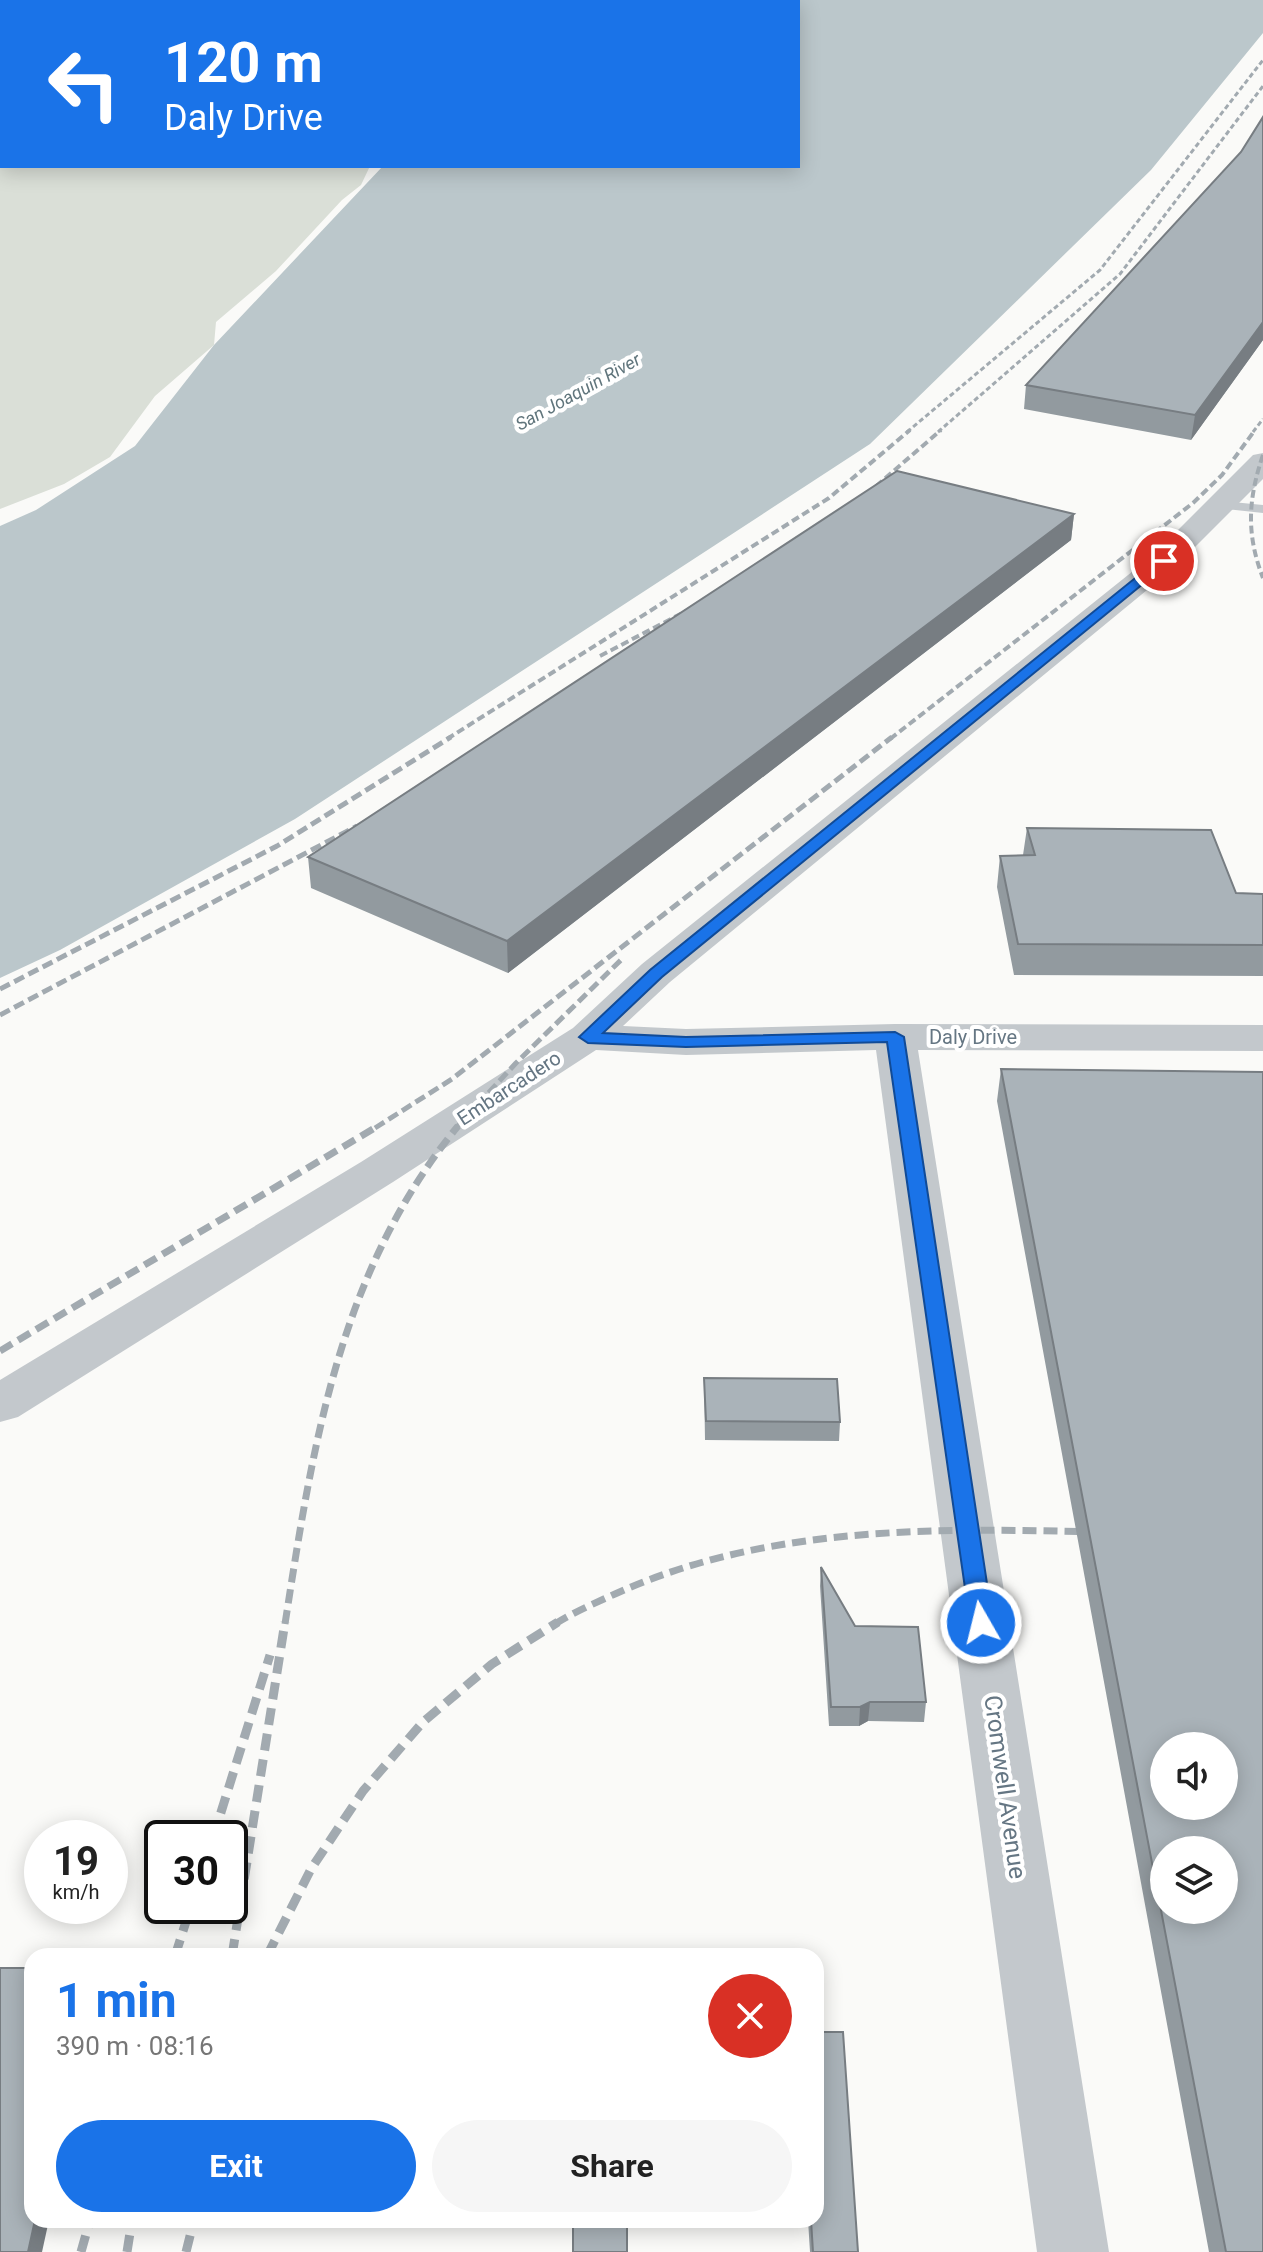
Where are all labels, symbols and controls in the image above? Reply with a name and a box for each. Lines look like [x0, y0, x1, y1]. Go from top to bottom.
text: 120 m [164, 30, 323, 96]
icon: left [32, 32, 136, 136]
text: Daly Drive [164, 97, 323, 139]
water label: San Joaquin River [512, 348, 645, 435]
pin [1130, 527, 1198, 595]
icon: arrive [1142, 539, 1186, 583]
street label: Daly Drive [929, 1025, 1017, 1049]
street label: Embarcadero [453, 1046, 565, 1130]
position arrow [939, 1581, 1023, 1665]
street label: Cromwell Avenue [978, 1693, 1032, 1881]
map controls [1150, 1732, 1238, 1924]
button: sound [1150, 1732, 1238, 1820]
speed limit sign: 30 [144, 1820, 248, 1924]
button: layers [1150, 1836, 1238, 1924]
text: 19 [53, 1838, 99, 1885]
text: km/h [53, 1880, 99, 1904]
text: 1 min [56, 1972, 177, 2029]
button: close [708, 1974, 792, 2058]
text: 390 m · 08:16 [56, 2031, 214, 2061]
button: Exit [56, 2120, 416, 2212]
button: Share [432, 2120, 792, 2212]

